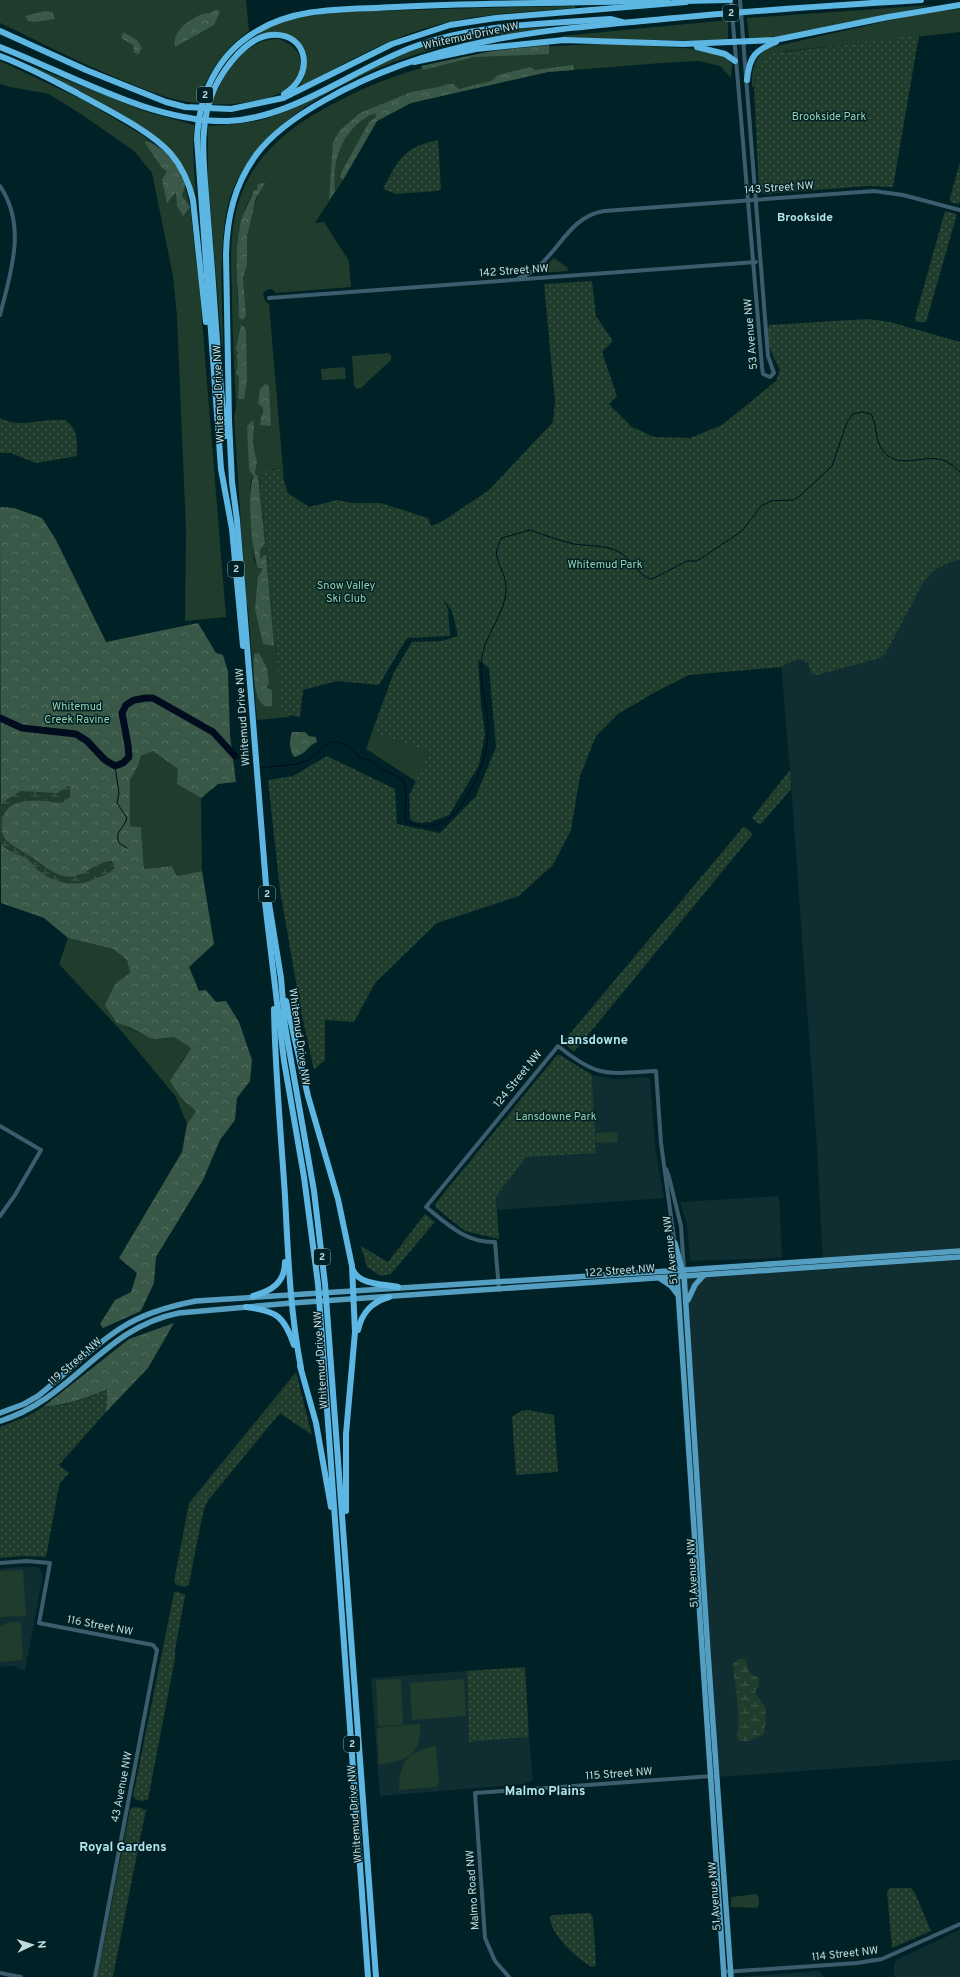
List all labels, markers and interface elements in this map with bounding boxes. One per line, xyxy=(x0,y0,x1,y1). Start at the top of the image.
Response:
road number: 2 xyxy=(723,5,739,21)
street label: Whitemud Drive NW xyxy=(422,19,520,53)
road number: 2 xyxy=(197,87,213,103)
park label: Brookside Park xyxy=(792,110,866,124)
street label: 143 Street NW xyxy=(744,179,814,197)
district label: Brookside xyxy=(777,210,833,226)
street label: 142 Street NW xyxy=(479,262,549,280)
street label: 53 Avenue NW xyxy=(741,298,761,370)
street label: Whitemud Drive NW xyxy=(210,345,228,443)
park label: Whitemud Park xyxy=(567,558,643,572)
road number: 2 xyxy=(228,561,244,577)
park label: Snow Valley Ski Club xyxy=(317,579,375,606)
street label: Whitemud Drive NW xyxy=(233,668,253,766)
park label: Whitemud Creek Ravine xyxy=(44,700,110,727)
road number: 2 xyxy=(259,886,275,902)
street label: Whitemud Drive NW xyxy=(285,987,313,1087)
district label: Lansdowne xyxy=(560,1033,628,1049)
street label: 124 Street NW xyxy=(491,1047,545,1111)
park label: Lansdowne Park xyxy=(516,1110,597,1124)
street label: 51 Avenue NW xyxy=(660,1215,682,1285)
road number: 2 xyxy=(314,1249,330,1265)
street label: 122 Street NW xyxy=(585,1262,655,1280)
street label: Whitemud Drive NW xyxy=(311,1311,331,1409)
street label: 119 Street NW xyxy=(45,1335,105,1389)
street label: 51 Avenue NW xyxy=(684,1538,702,1608)
street label: 116 Street NW xyxy=(66,1613,134,1639)
road number: 2 xyxy=(344,1736,360,1752)
street label: 43 Avenue NW xyxy=(108,1750,136,1824)
street label: Whitemud Drive NW xyxy=(345,1765,365,1863)
street label: 115 Street NW xyxy=(585,1765,653,1783)
district label: Malmo Plains xyxy=(505,1784,585,1800)
district label: Royal Gardens xyxy=(79,1840,167,1856)
street label: Malmo Road NW xyxy=(463,1849,483,1931)
street label: 51 Avenue NW xyxy=(706,1861,724,1931)
north arrow xyxy=(12,1925,52,1965)
text: N xyxy=(34,1940,48,1949)
street label: 114 Street NW xyxy=(811,1944,879,1964)

